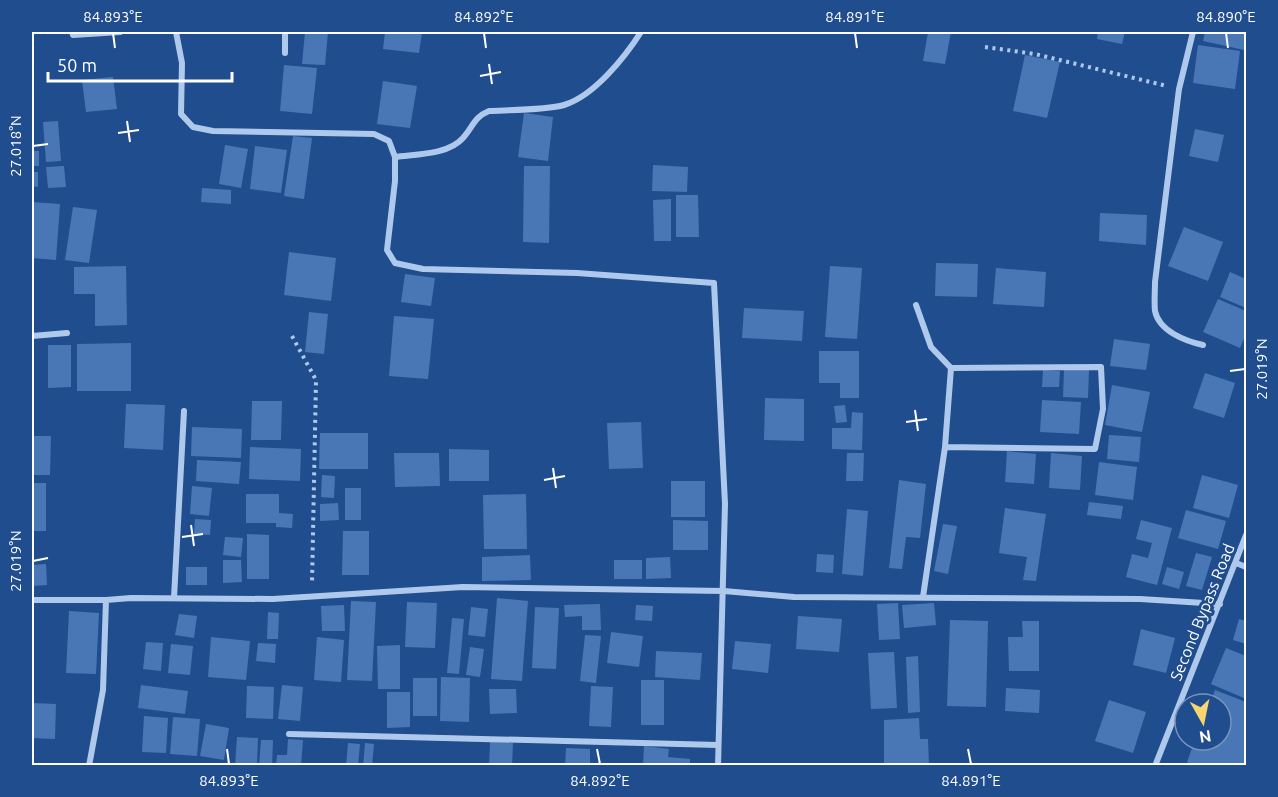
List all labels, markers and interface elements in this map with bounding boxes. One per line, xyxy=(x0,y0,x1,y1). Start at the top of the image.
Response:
text: 84.893°E xyxy=(83,8,143,25)
text: 84.892°E xyxy=(454,8,514,25)
text: 84.891°E xyxy=(825,8,885,25)
text: 84.890°E xyxy=(1196,8,1256,25)
scale bar xyxy=(48,45,232,83)
text: 50 m xyxy=(57,55,97,75)
text: 27.018°N xyxy=(7,115,24,177)
text: 27.019°N xyxy=(1253,338,1270,400)
text: 27.019°N xyxy=(7,530,24,592)
street label: Second Bypass Road xyxy=(1166,541,1238,683)
north arrow xyxy=(1173,692,1233,752)
text: N xyxy=(1198,727,1213,747)
text: 84.893°E xyxy=(199,772,259,789)
text: 84.892°E xyxy=(570,772,630,789)
text: 84.891°E xyxy=(941,772,1001,789)

